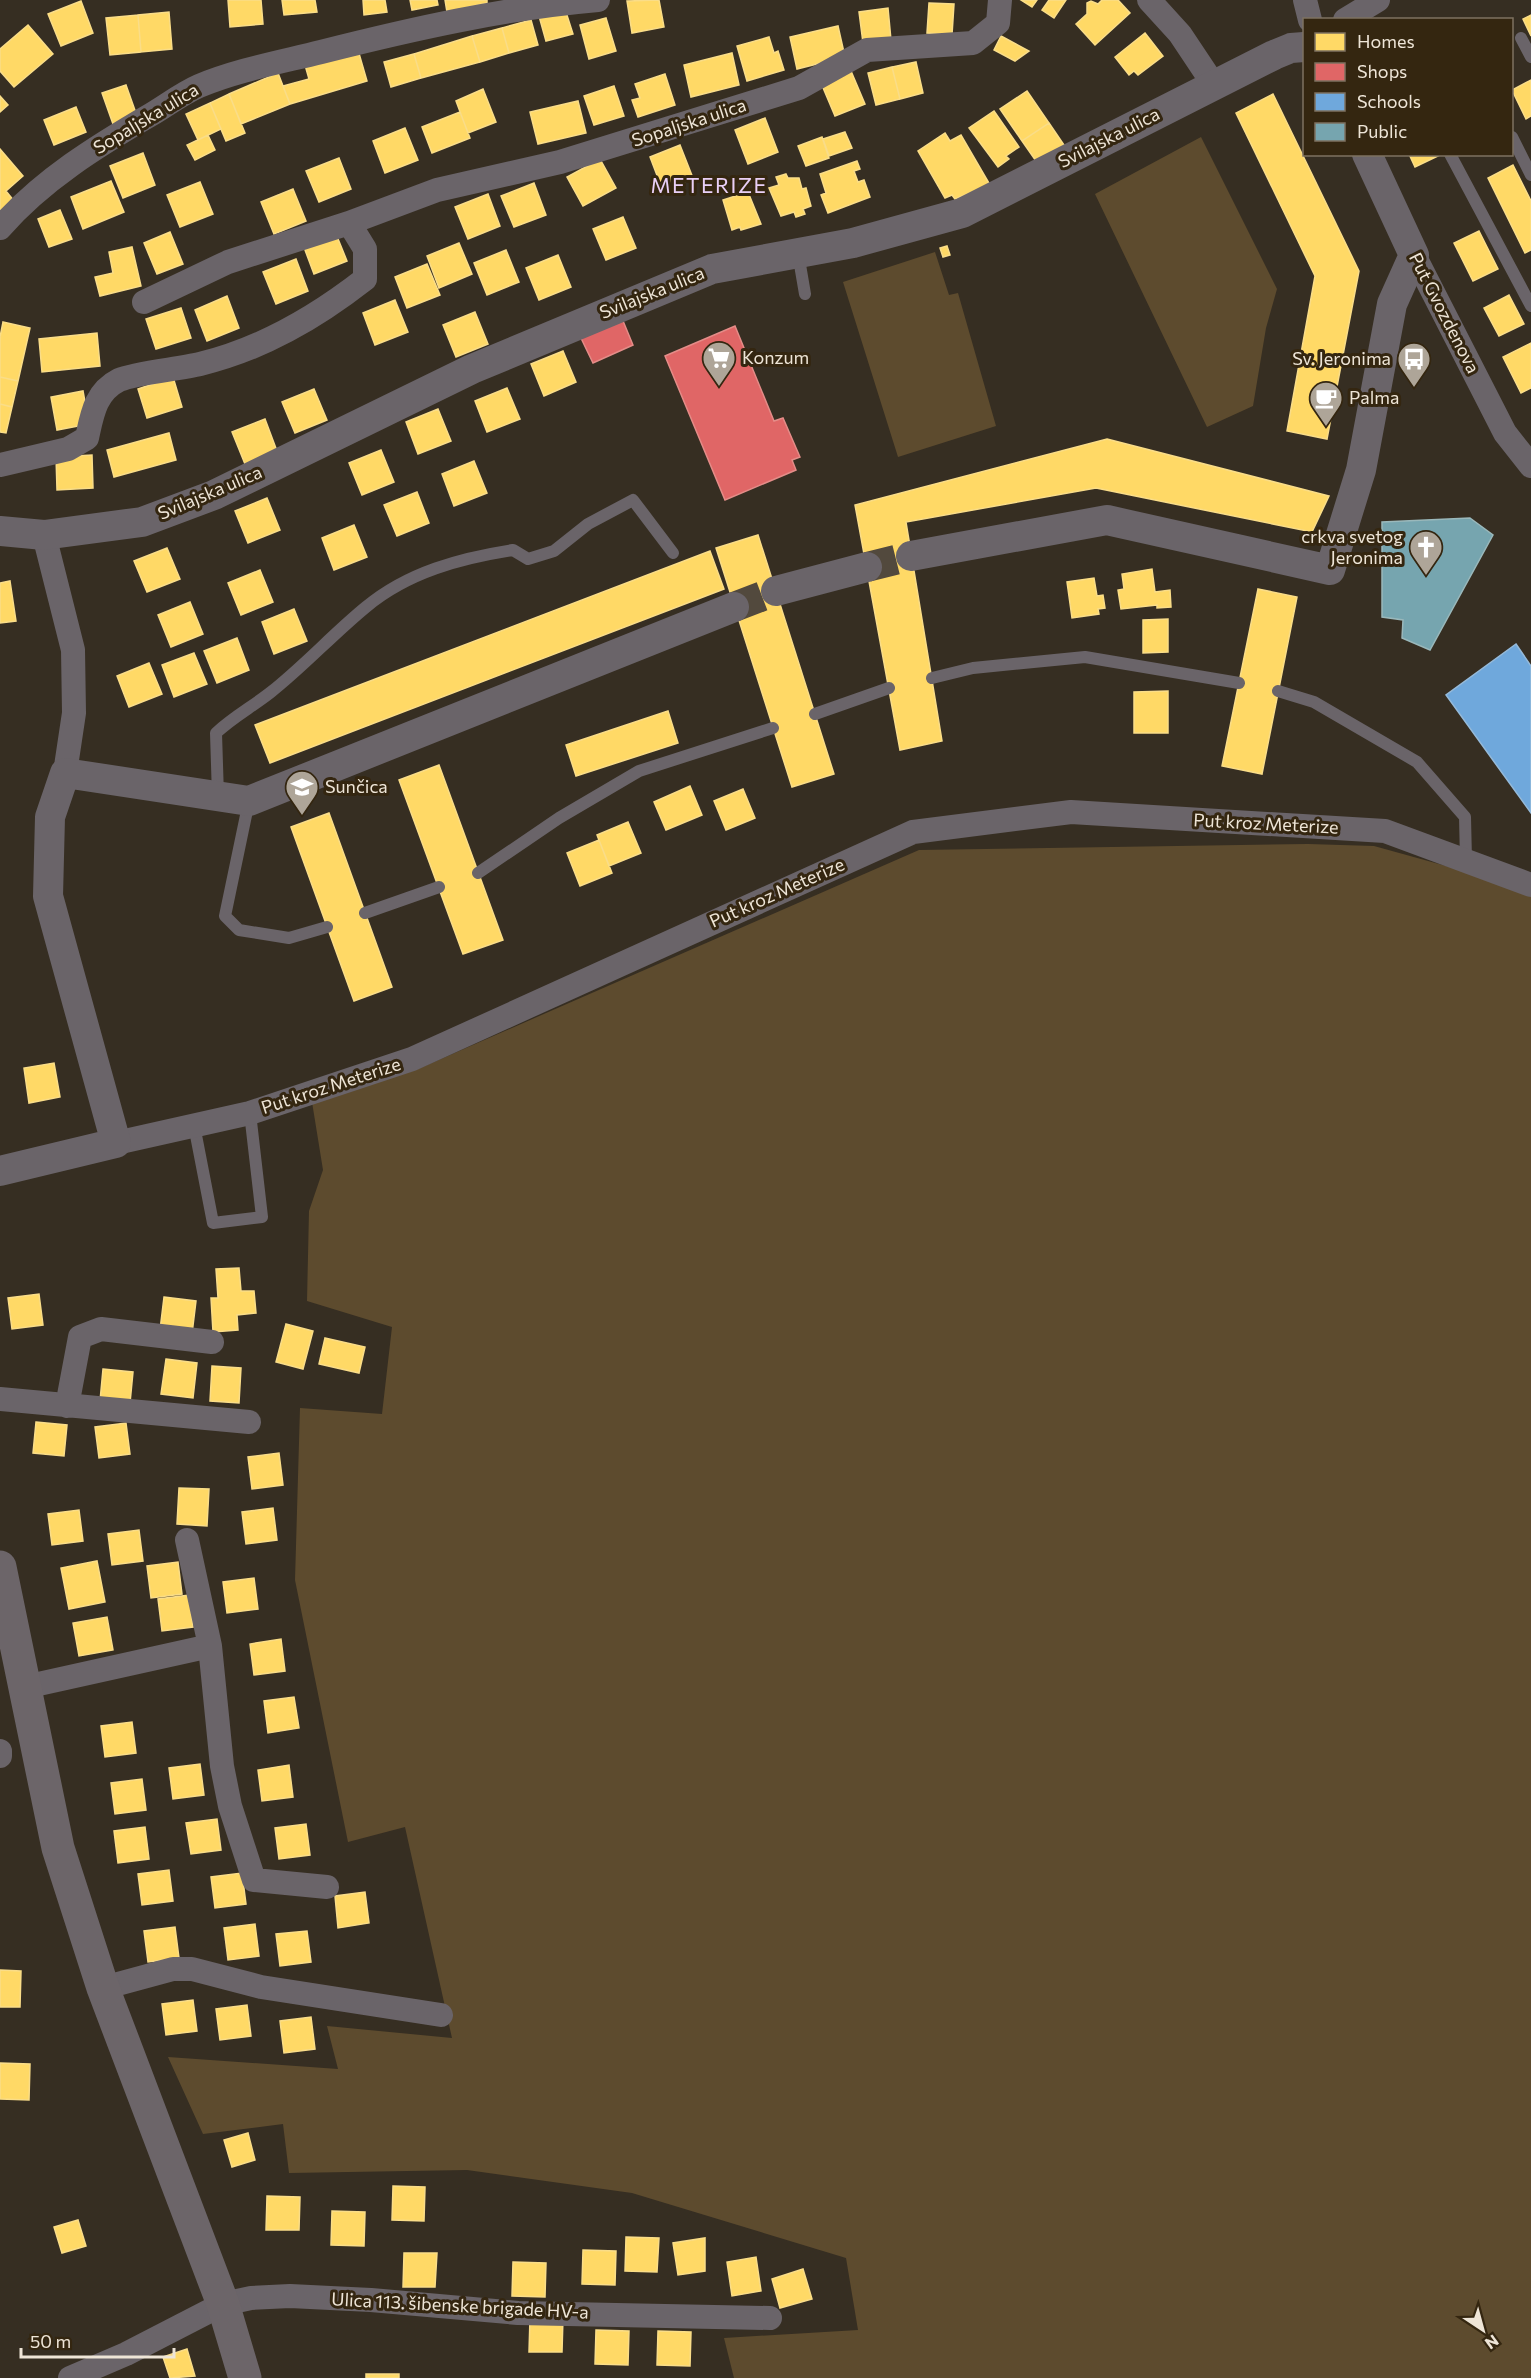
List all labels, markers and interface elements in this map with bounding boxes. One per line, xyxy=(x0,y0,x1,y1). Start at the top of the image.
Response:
legend xyxy=(1303,18,1513,156)
text: Homes xyxy=(1357,30,1415,52)
text: Shops xyxy=(1357,60,1407,82)
street label: Sopaljska ulica xyxy=(89,78,202,158)
text: Schools xyxy=(1357,90,1421,112)
street label: Sopaljska ulica xyxy=(629,93,749,151)
street label: Svilajska ulica xyxy=(1054,102,1163,172)
text: Public xyxy=(1357,120,1407,142)
district label: METERIZE xyxy=(651,172,768,197)
street label: Put Gvozdenova xyxy=(1405,248,1485,377)
street label: Svilajska ulica xyxy=(596,261,707,323)
supermarket icon: Konzum xyxy=(701,340,737,387)
bus stop icon: Sv. Jeronima xyxy=(1396,341,1432,388)
place label: Konzum xyxy=(742,346,809,368)
place label: Sv. Jeronima xyxy=(1292,347,1391,369)
cafe icon: Palma xyxy=(1308,380,1344,427)
place label: Palma xyxy=(1349,386,1399,408)
street label: Svilajska ulica xyxy=(154,460,265,524)
place label: crkva svetog Jeronima xyxy=(1301,525,1403,568)
church icon: crkva svetog Jeronima xyxy=(1408,529,1444,576)
school or university icon: Sunčica xyxy=(284,769,320,816)
place label: Sunčica xyxy=(325,775,388,797)
street label: Put kroz Meterize xyxy=(1193,808,1339,838)
street label: Put kroz Meterize xyxy=(706,852,848,932)
street label: Put kroz Meterize xyxy=(258,1052,403,1118)
street label: Ulica 113. šibenske brigade HV-a xyxy=(331,2287,589,2323)
north arrow xyxy=(1453,2300,1513,2360)
scale bar xyxy=(21,2321,174,2359)
text: 50 m xyxy=(30,2330,71,2352)
text: N xyxy=(1482,2331,1503,2354)

